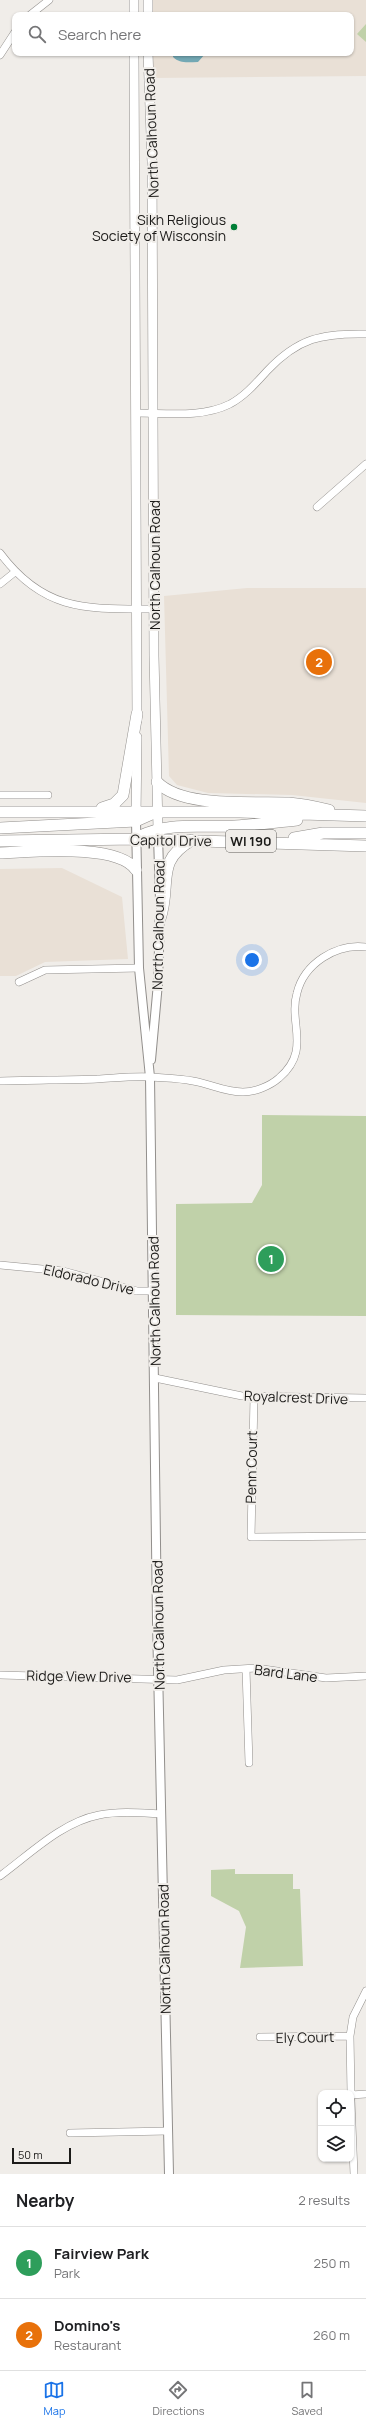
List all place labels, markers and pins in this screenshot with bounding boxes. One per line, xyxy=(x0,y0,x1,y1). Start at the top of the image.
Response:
place label: Sikh Religious Society of Wisconsin xyxy=(92,210,226,245)
marker: Sikh Religious Society of Wisconsin xyxy=(229,222,239,232)
pin: 2 xyxy=(306,647,332,677)
pin: 1 xyxy=(258,1244,284,1274)

